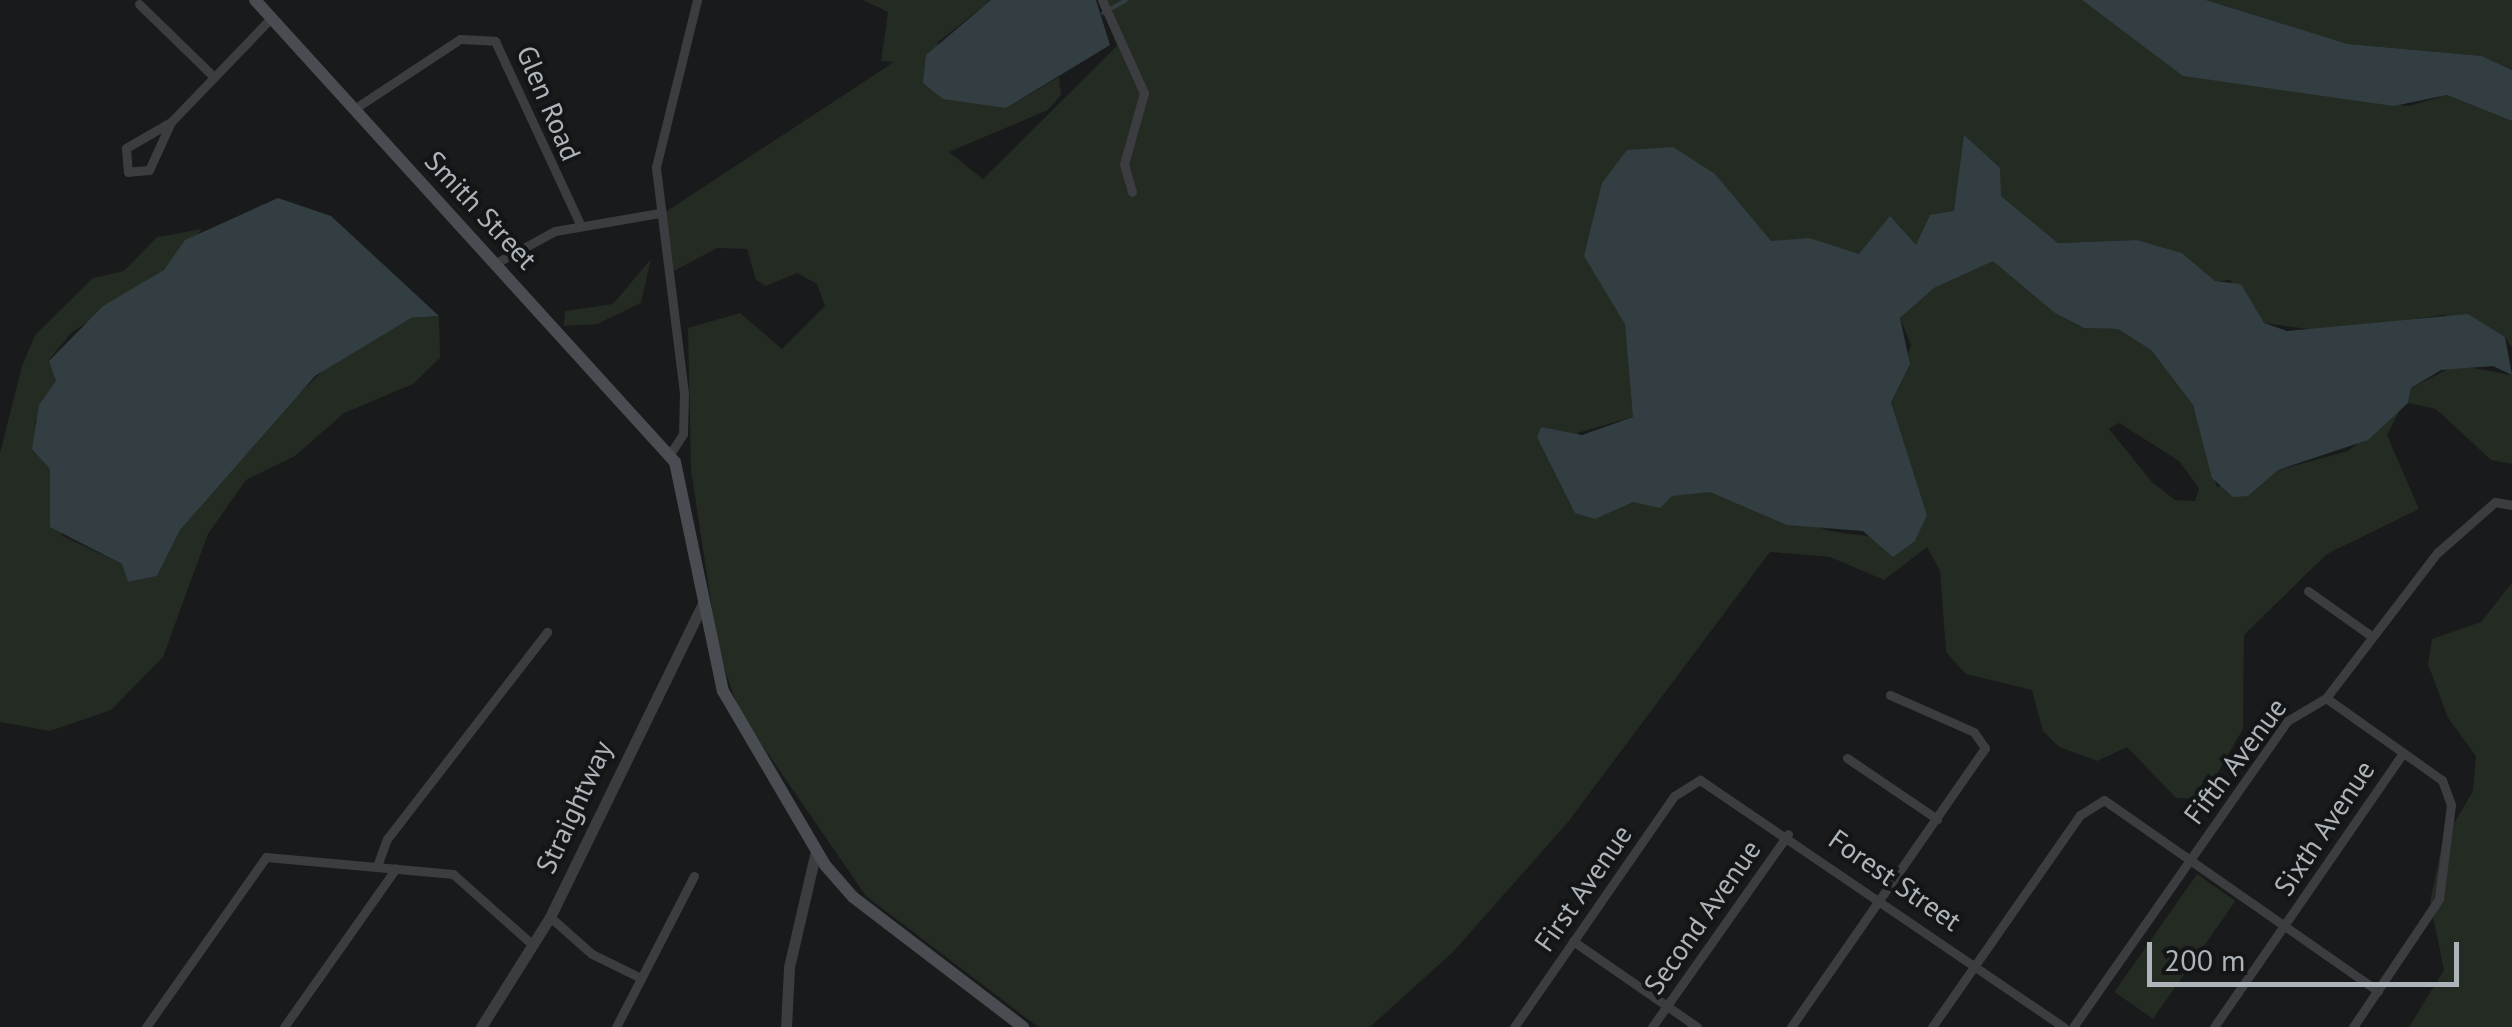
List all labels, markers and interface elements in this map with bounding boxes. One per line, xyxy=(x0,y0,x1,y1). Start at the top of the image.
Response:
street label: Glen Road xyxy=(510,40,588,166)
street label: Smith Street xyxy=(418,144,544,276)
street label: Fifth Avenue xyxy=(2176,691,2294,831)
street label: Straightway xyxy=(529,735,619,879)
street label: Sixth Avenue xyxy=(2266,754,2382,902)
street label: First Avenue xyxy=(1527,818,1639,958)
street label: Forest Street xyxy=(1822,822,1968,938)
street label: Second Avenue xyxy=(1636,833,1768,1001)
scale bar xyxy=(2152,922,2464,984)
text: 200 m xyxy=(2164,940,2245,979)

